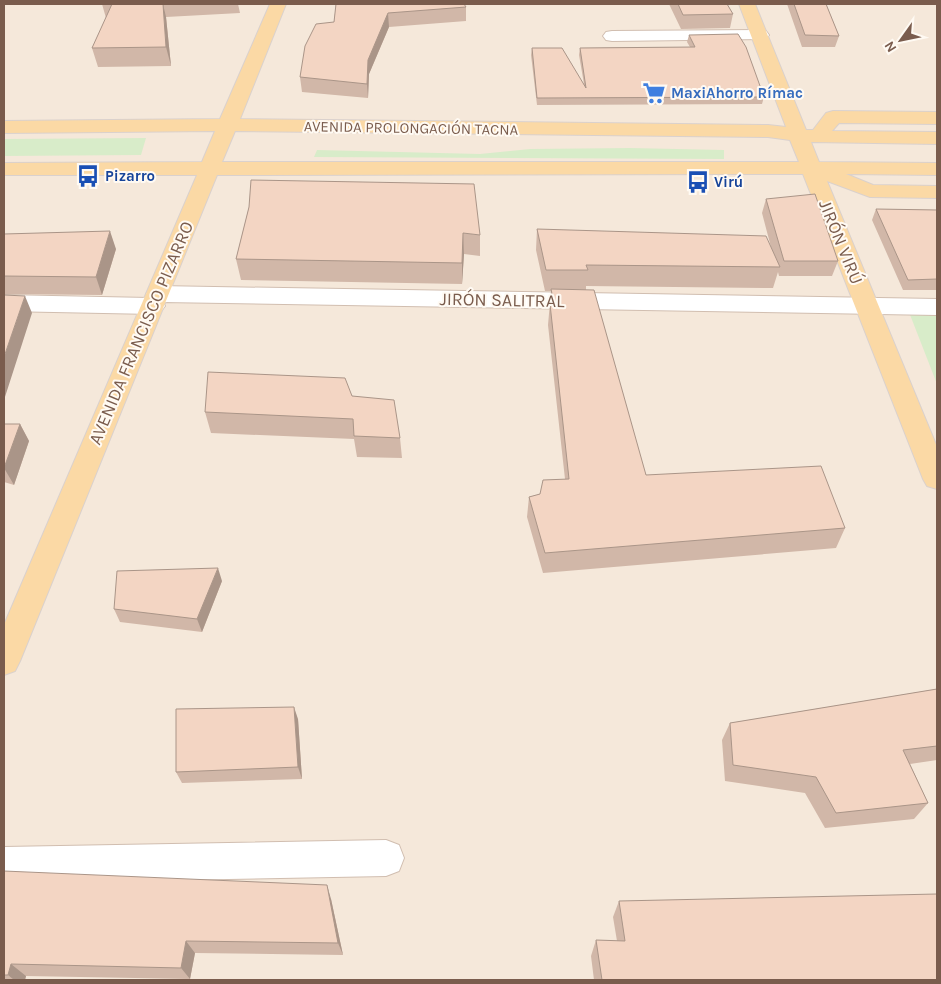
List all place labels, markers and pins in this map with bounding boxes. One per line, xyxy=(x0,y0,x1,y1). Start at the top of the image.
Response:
supermarket icon: MaxiAhorro Rímac xyxy=(641,80,667,106)
place label: MaxiAhorro Rímac xyxy=(671,84,803,102)
bus stop icon: Pizarro xyxy=(75,163,101,189)
place label: Pizarro xyxy=(105,167,155,185)
bus stop icon: Virú xyxy=(685,169,711,195)
place label: Virú xyxy=(714,173,743,191)

